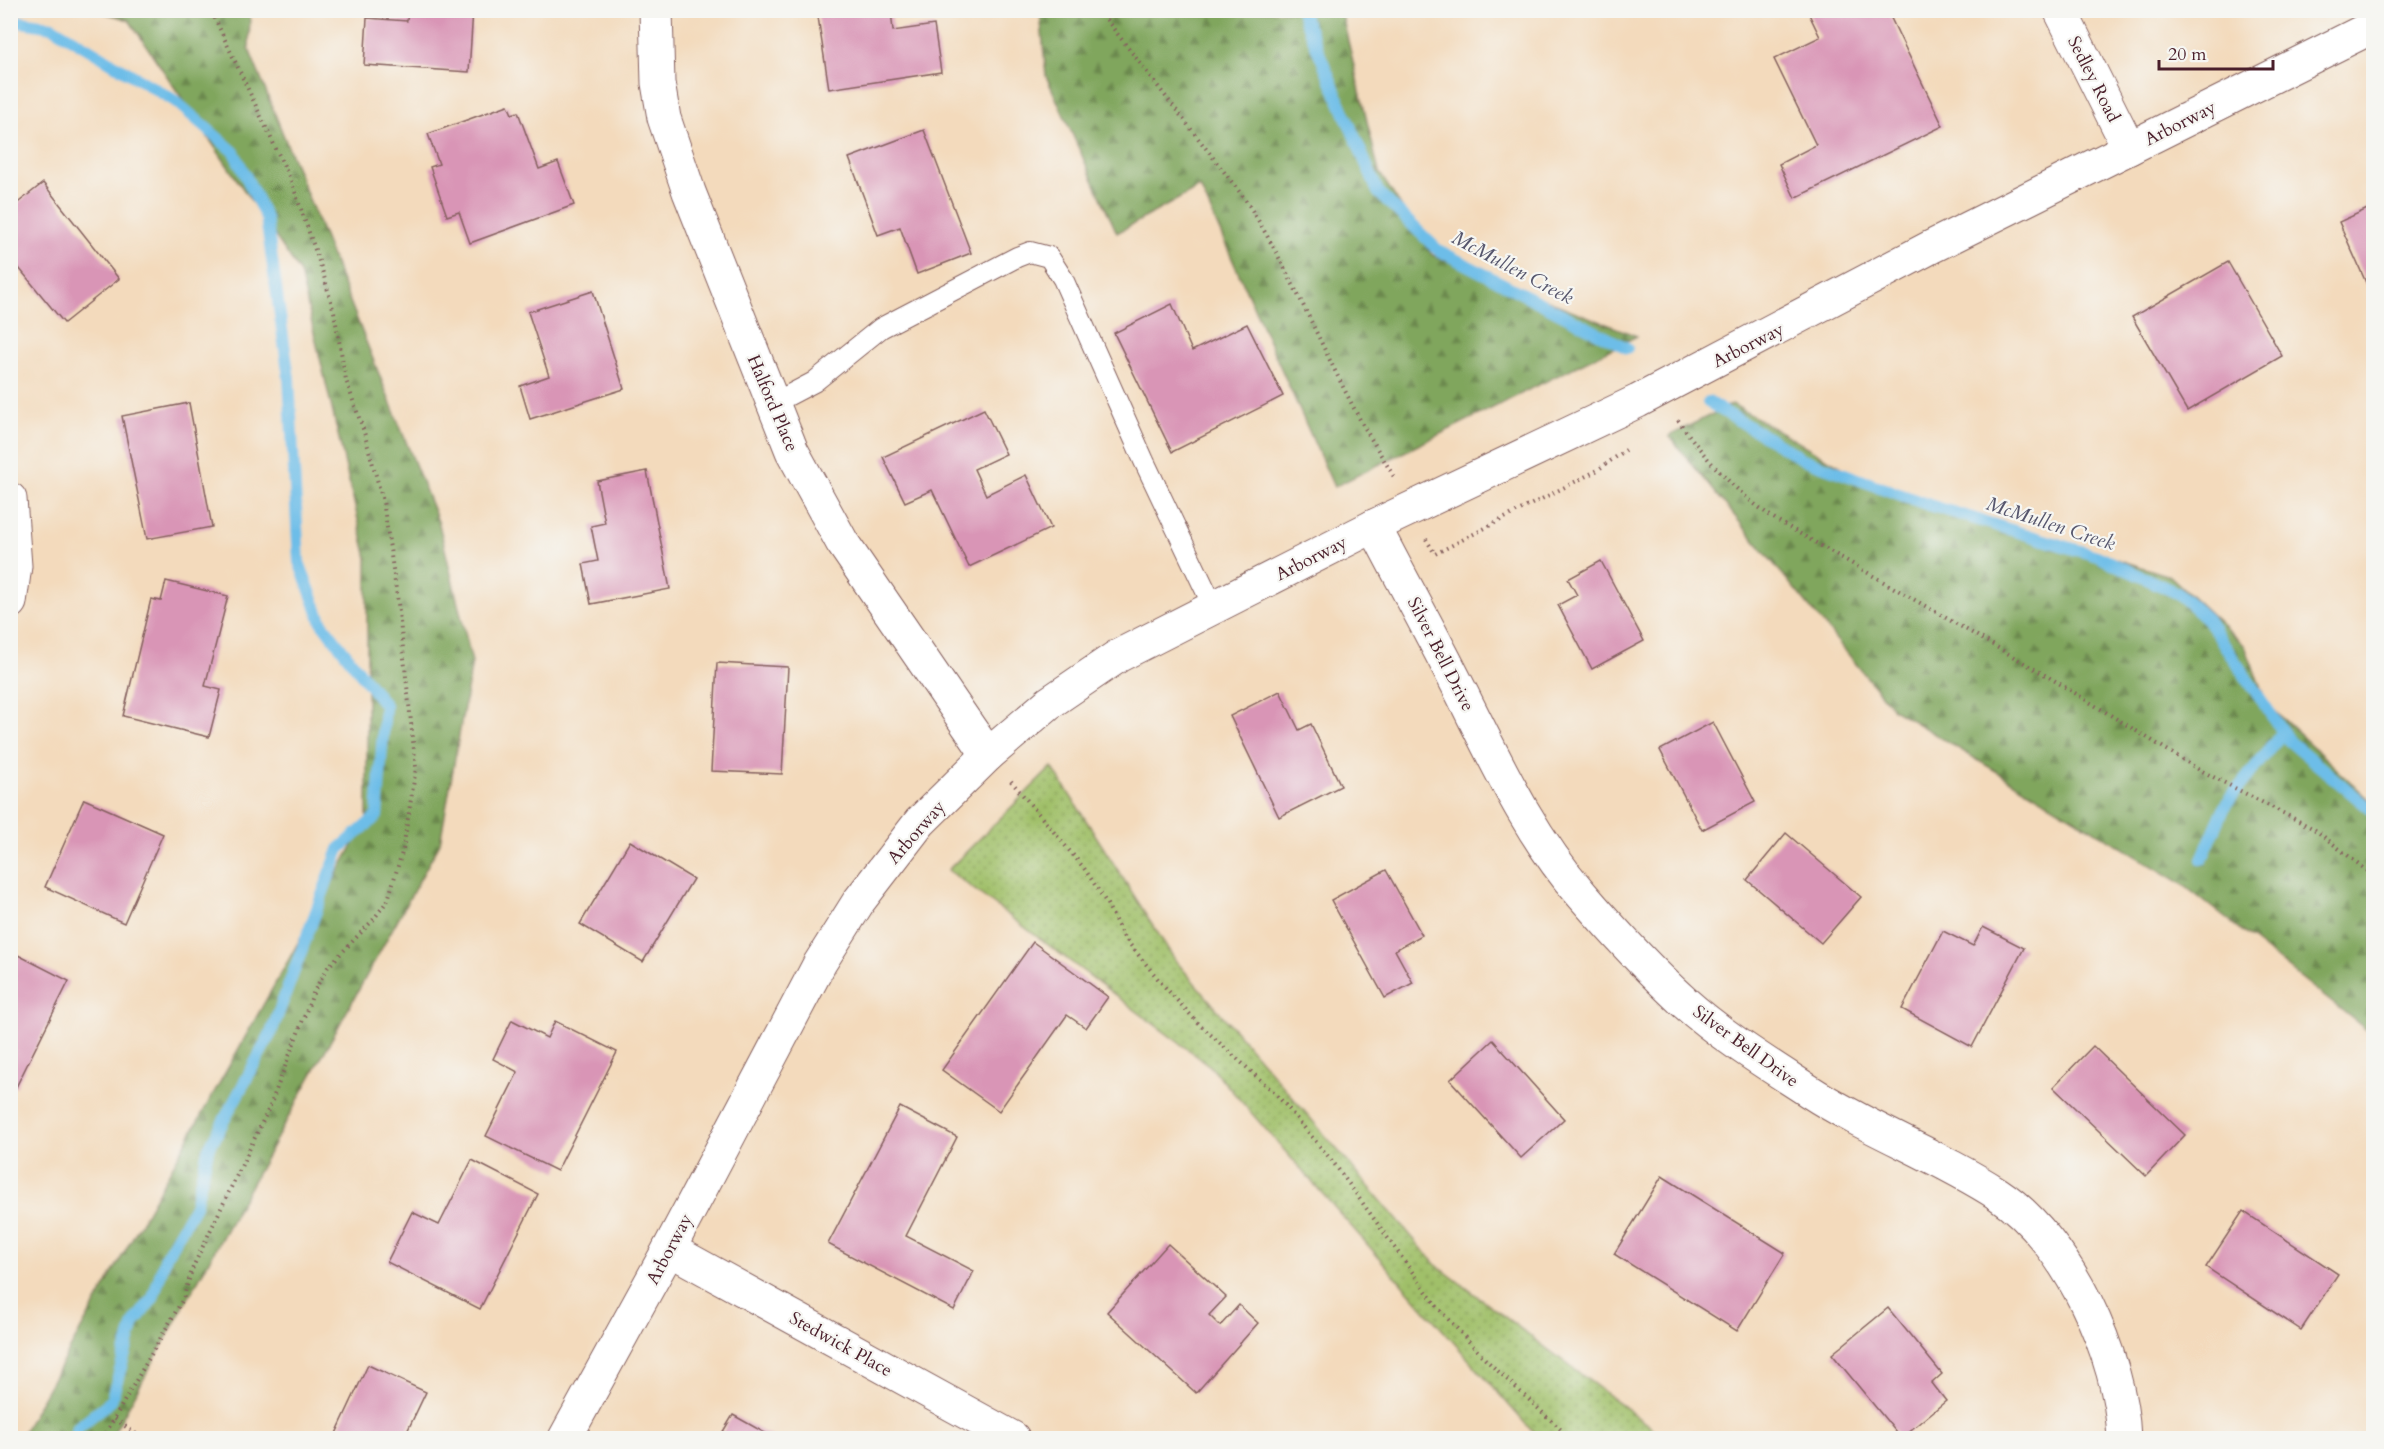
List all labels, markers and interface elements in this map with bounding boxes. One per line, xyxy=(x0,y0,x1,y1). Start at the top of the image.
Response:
street label: Sedley Road xyxy=(2061,32,2126,127)
scale bar xyxy=(2159,33,2273,71)
text: 20 m xyxy=(2168,42,2207,67)
street label: Arborway xyxy=(2140,95,2221,152)
water label: McMullen Creek xyxy=(1447,224,1578,311)
street label: Arborway xyxy=(1708,317,1789,374)
street label: Halford Place xyxy=(741,351,804,455)
water label: McMullen Creek xyxy=(1983,490,2119,557)
street label: Arborway xyxy=(1271,530,1352,587)
street label: Silver Bell Drive xyxy=(1401,593,1480,716)
street label: Arborway xyxy=(882,795,951,870)
street label: Silver Bell Drive xyxy=(1688,999,1804,1093)
street label: Arborway xyxy=(640,1209,699,1289)
street label: Stedwick Place xyxy=(785,1306,897,1383)

